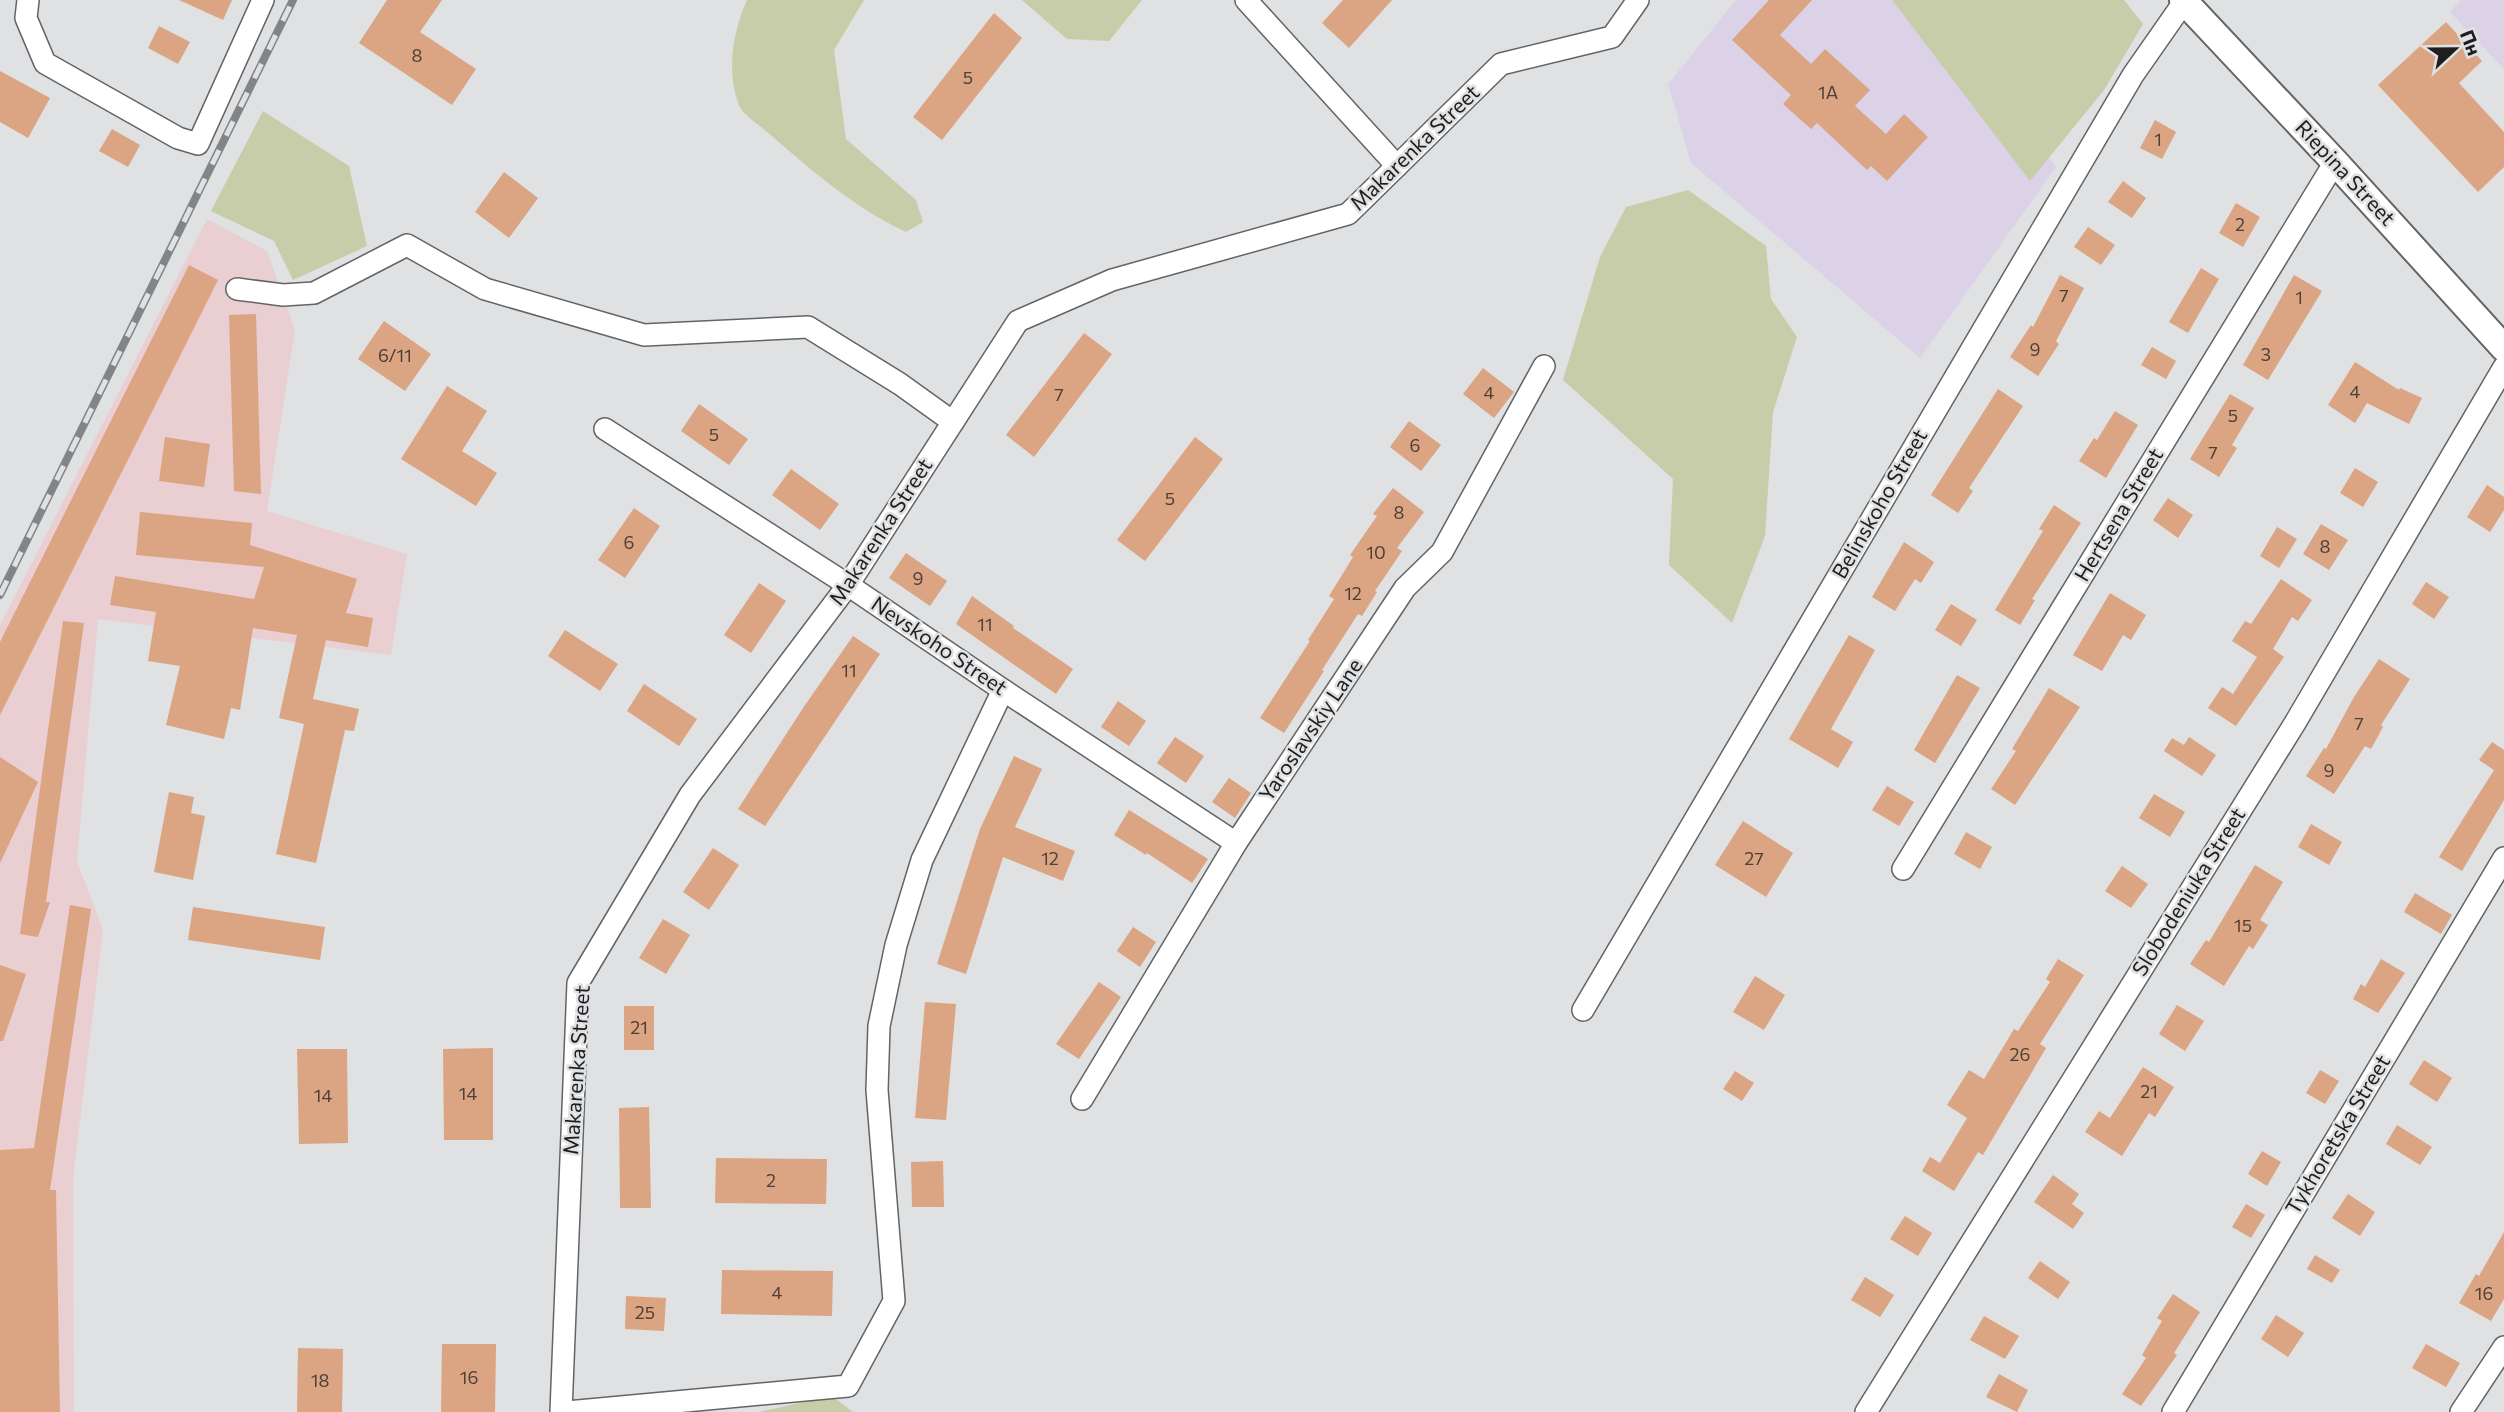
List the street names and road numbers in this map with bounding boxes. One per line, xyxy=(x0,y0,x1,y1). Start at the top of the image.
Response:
street label: Makarenka Street xyxy=(1344,79,1484,215)
street label: Riepina Street xyxy=(2291,114,2401,230)
street label: Belinskoho Street xyxy=(1826,424,1932,582)
street label: Hertsena Street xyxy=(2068,443,2167,585)
street label: Makarenka Street xyxy=(823,453,937,609)
street label: Nevskoho Street xyxy=(867,590,1012,699)
street label: Yaroslavskiy Lane xyxy=(1253,653,1367,805)
street label: Slobodeniuka Street xyxy=(2126,803,2250,980)
street label: Makarenka Street xyxy=(557,984,594,1156)
street label: Tykhoretska Street xyxy=(2279,1050,2394,1219)

